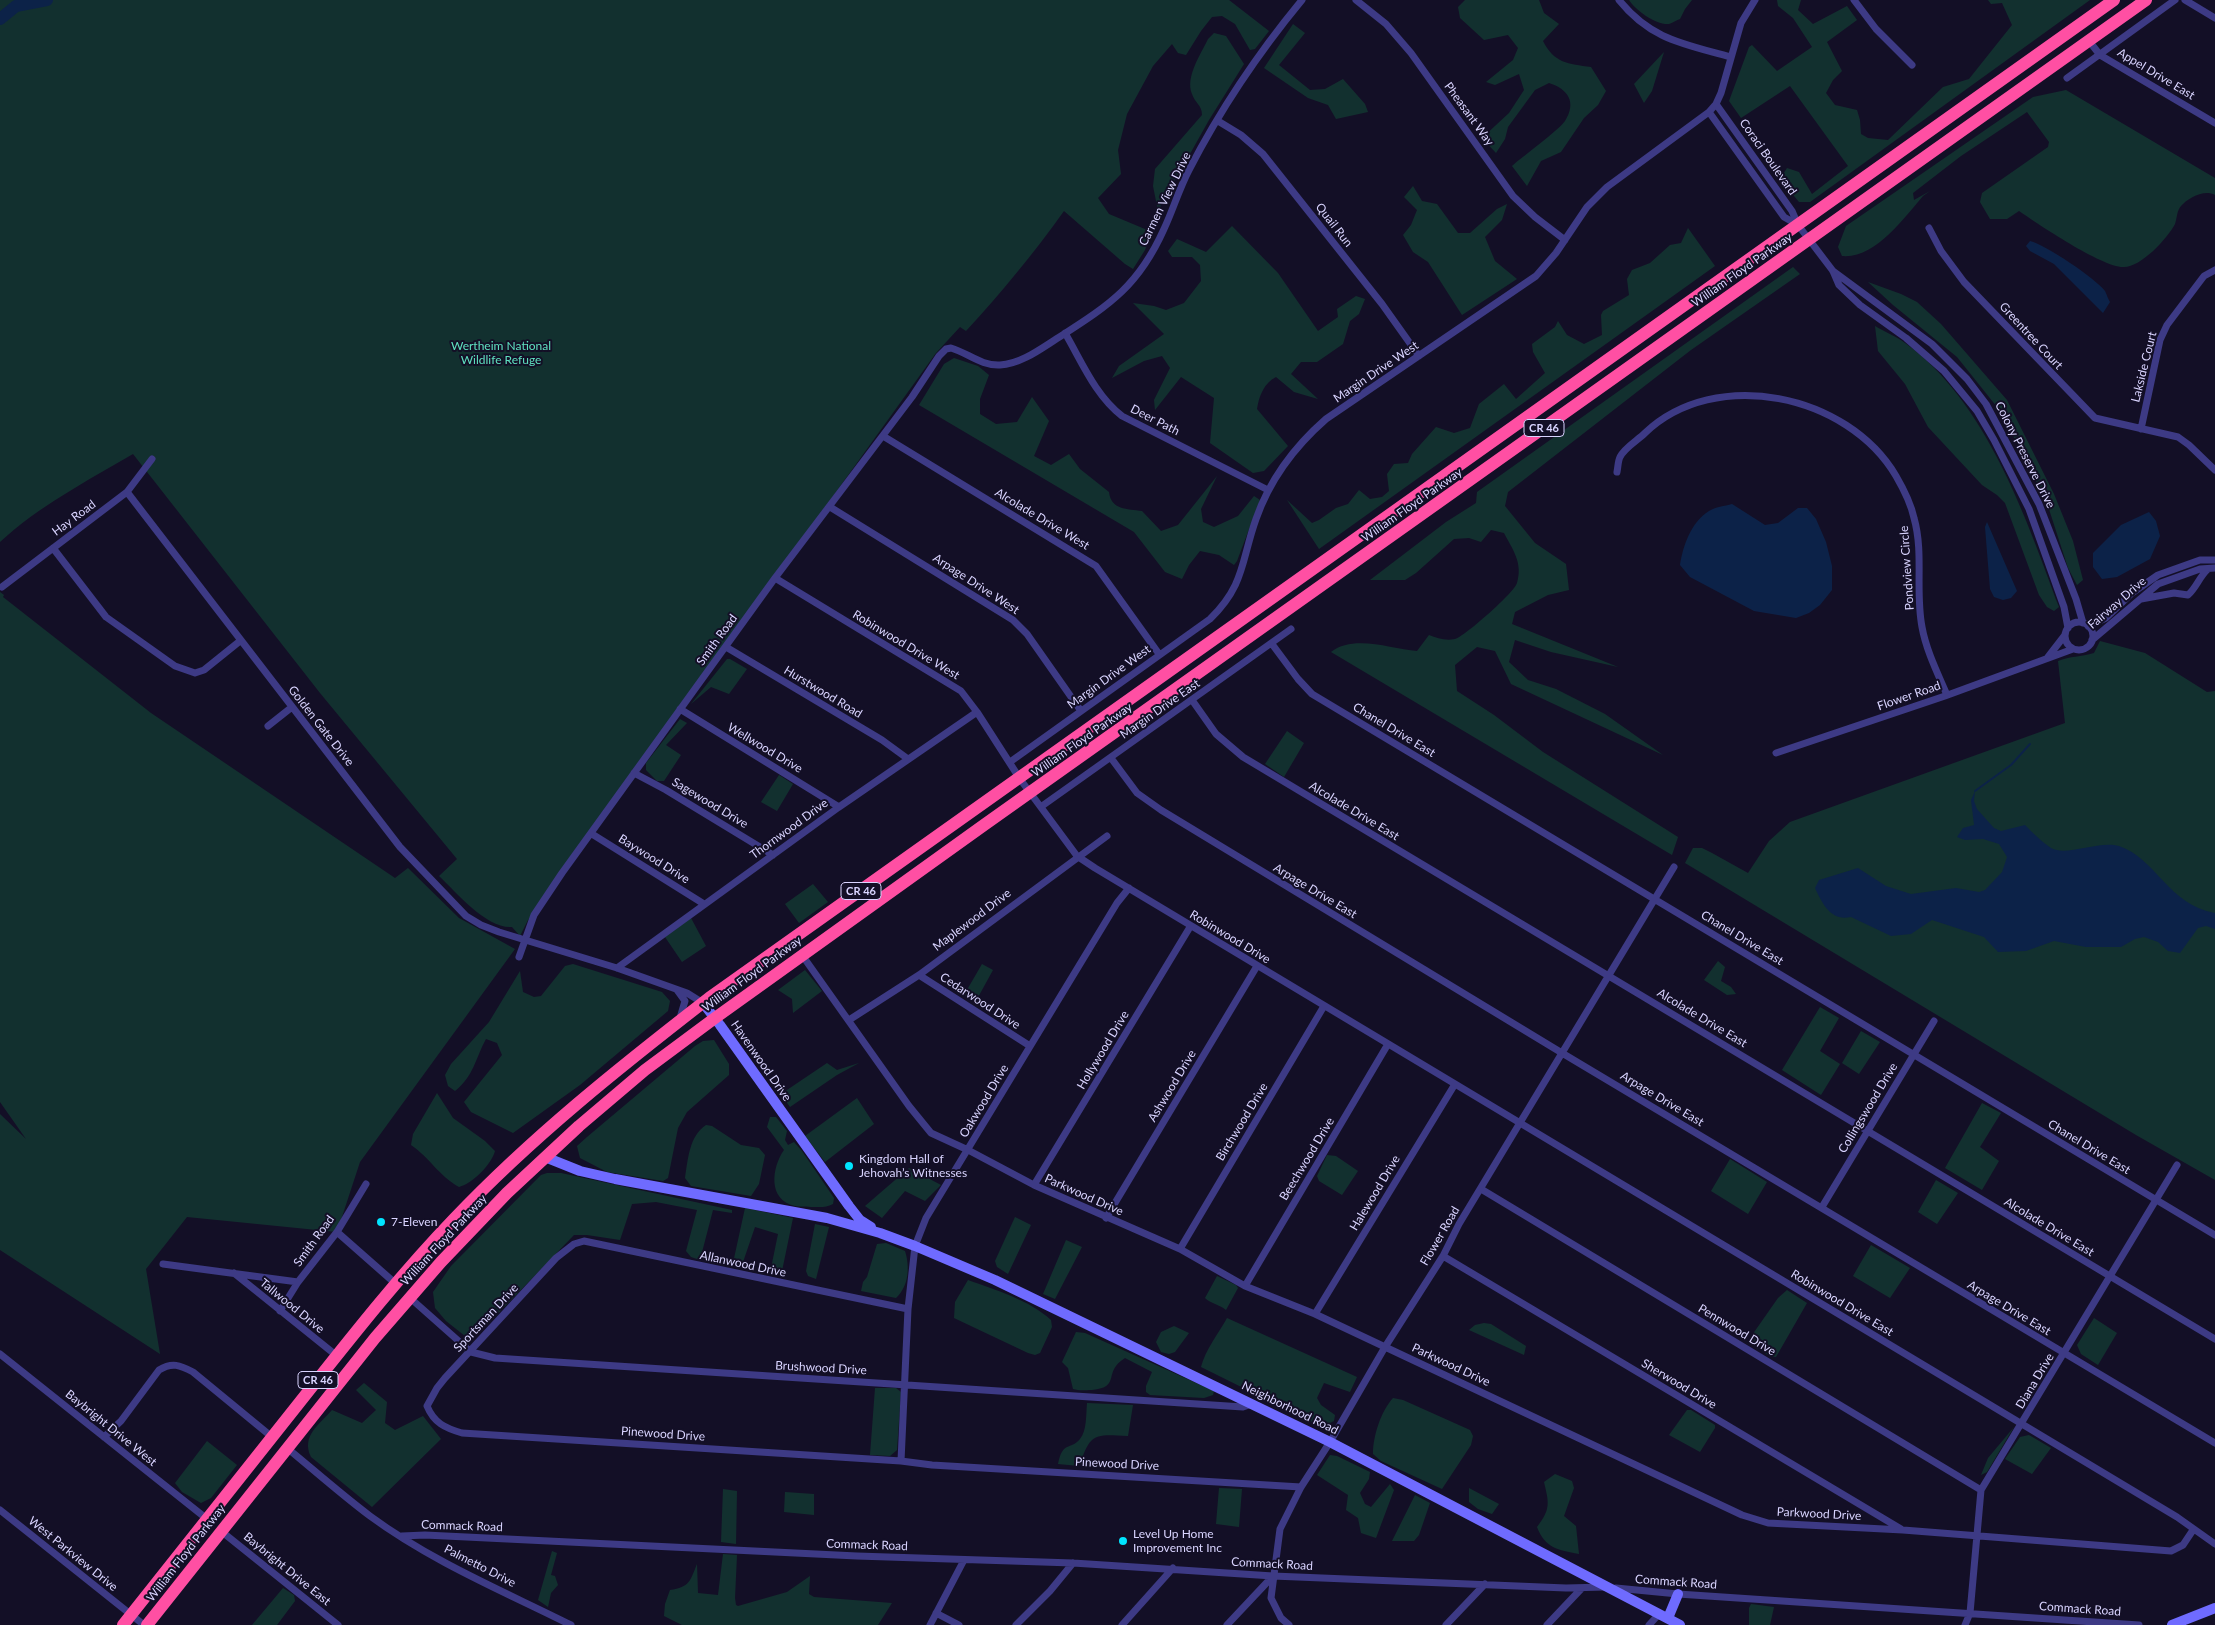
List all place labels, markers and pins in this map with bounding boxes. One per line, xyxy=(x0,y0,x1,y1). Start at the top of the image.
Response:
place label: Kingdom Hall of Jehovah’s Witnesses xyxy=(859,1152,967,1180)
marker: Kingdom Hall of Jehovah’s Witnesses xyxy=(843,1160,855,1172)
place label: 7-Eleven xyxy=(391,1215,437,1229)
marker: 7-Eleven xyxy=(375,1216,387,1228)
place label: Level Up Home Improvement Inc xyxy=(1133,1527,1222,1555)
marker: Level Up Home Improvement Inc xyxy=(1117,1535,1129,1547)

